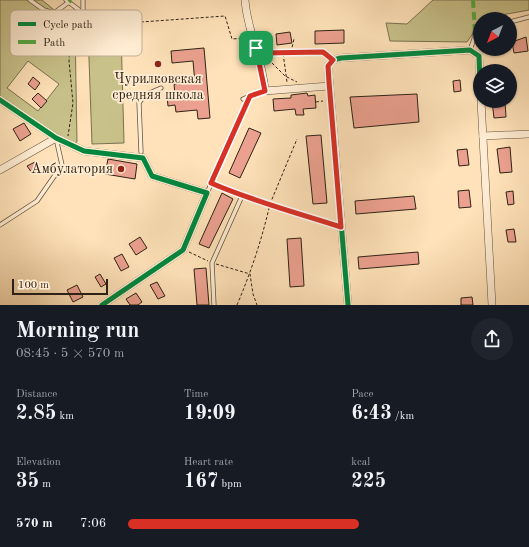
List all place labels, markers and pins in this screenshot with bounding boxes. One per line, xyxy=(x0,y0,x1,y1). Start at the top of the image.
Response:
pin xyxy=(239,31,273,65)
marker: Чурилковская средняя школа xyxy=(153,59,163,69)
place label: Чурилковская средняя школа xyxy=(112,72,204,102)
place label: Амбулатория xyxy=(31,162,113,176)
marker: Амбулатория xyxy=(116,164,126,174)

